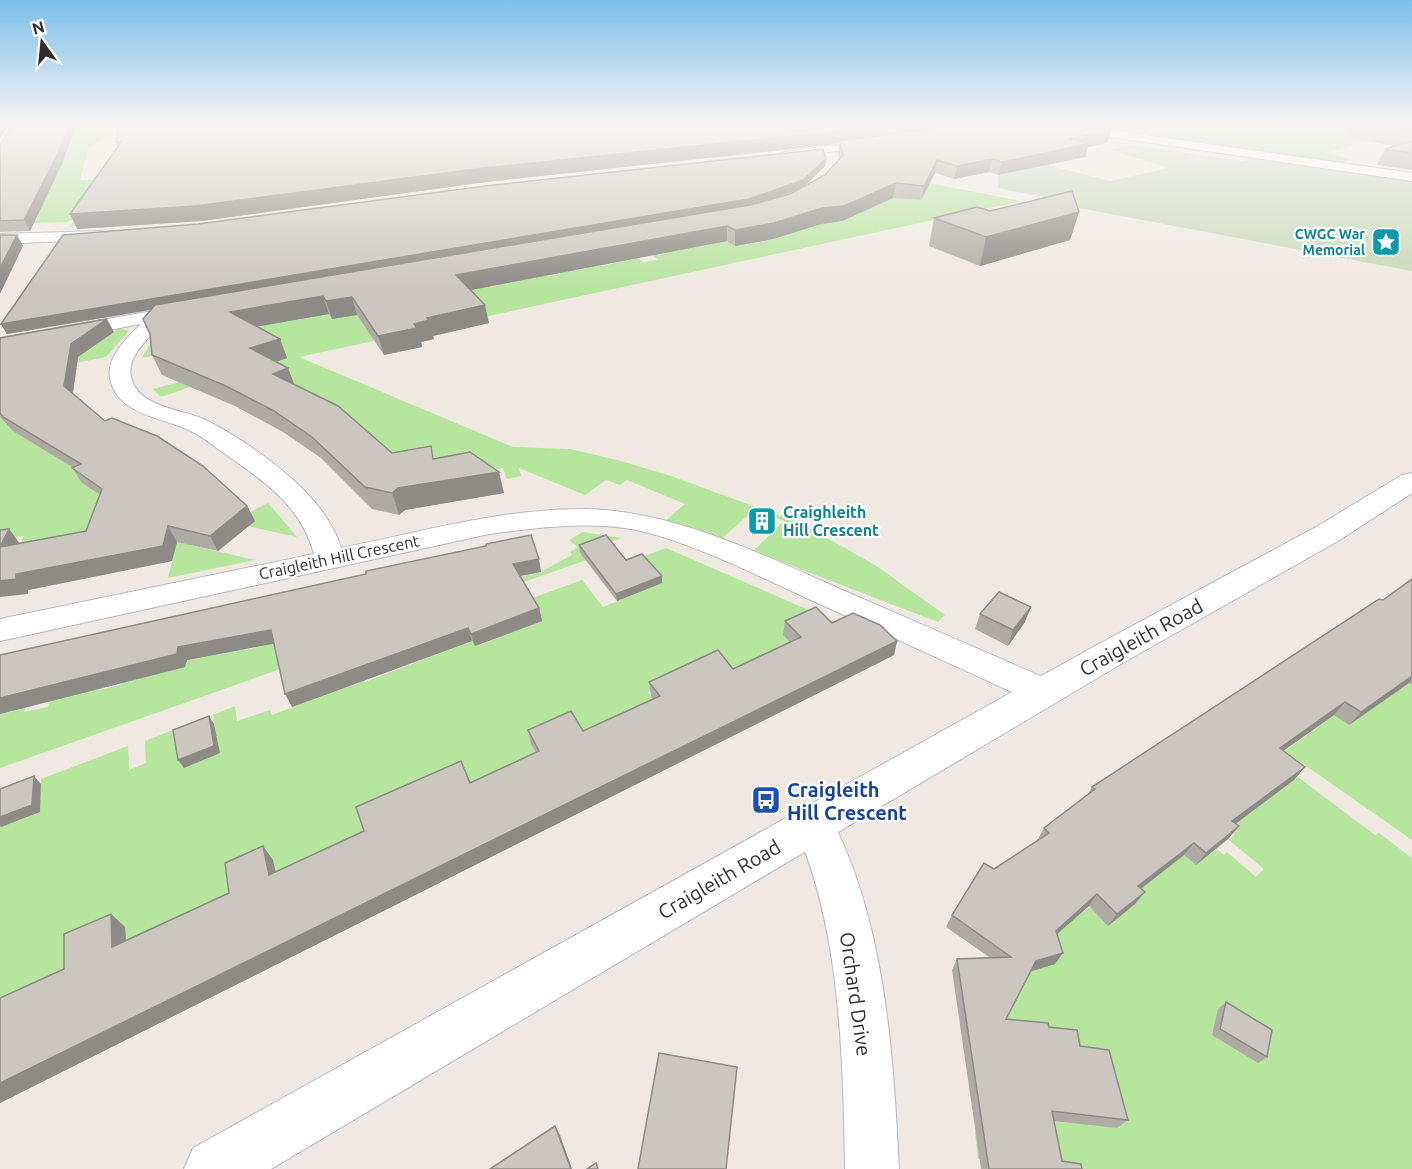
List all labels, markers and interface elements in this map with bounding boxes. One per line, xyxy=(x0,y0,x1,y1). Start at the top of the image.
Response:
north arrow xyxy=(12,12,72,72)
text: N xyxy=(30,17,46,38)
place label: CWGC War Memorial xyxy=(1295,226,1365,258)
place icon: CWGC War Memorial xyxy=(1370,226,1402,258)
place label: Craighleith Hill Crescent xyxy=(783,503,879,539)
building icon: Craighleith Hill Crescent xyxy=(746,505,778,537)
street label: Craigleith Hill Crescent xyxy=(257,531,422,583)
street label: Craigleith Road xyxy=(1075,594,1207,680)
place label: Craigleith Hill Crescent xyxy=(787,778,907,824)
bus stop icon: Craigleith Hill Crescent xyxy=(750,784,782,816)
street label: Craigleith Road xyxy=(654,835,784,923)
street label: Orchard Drive xyxy=(836,930,876,1058)

